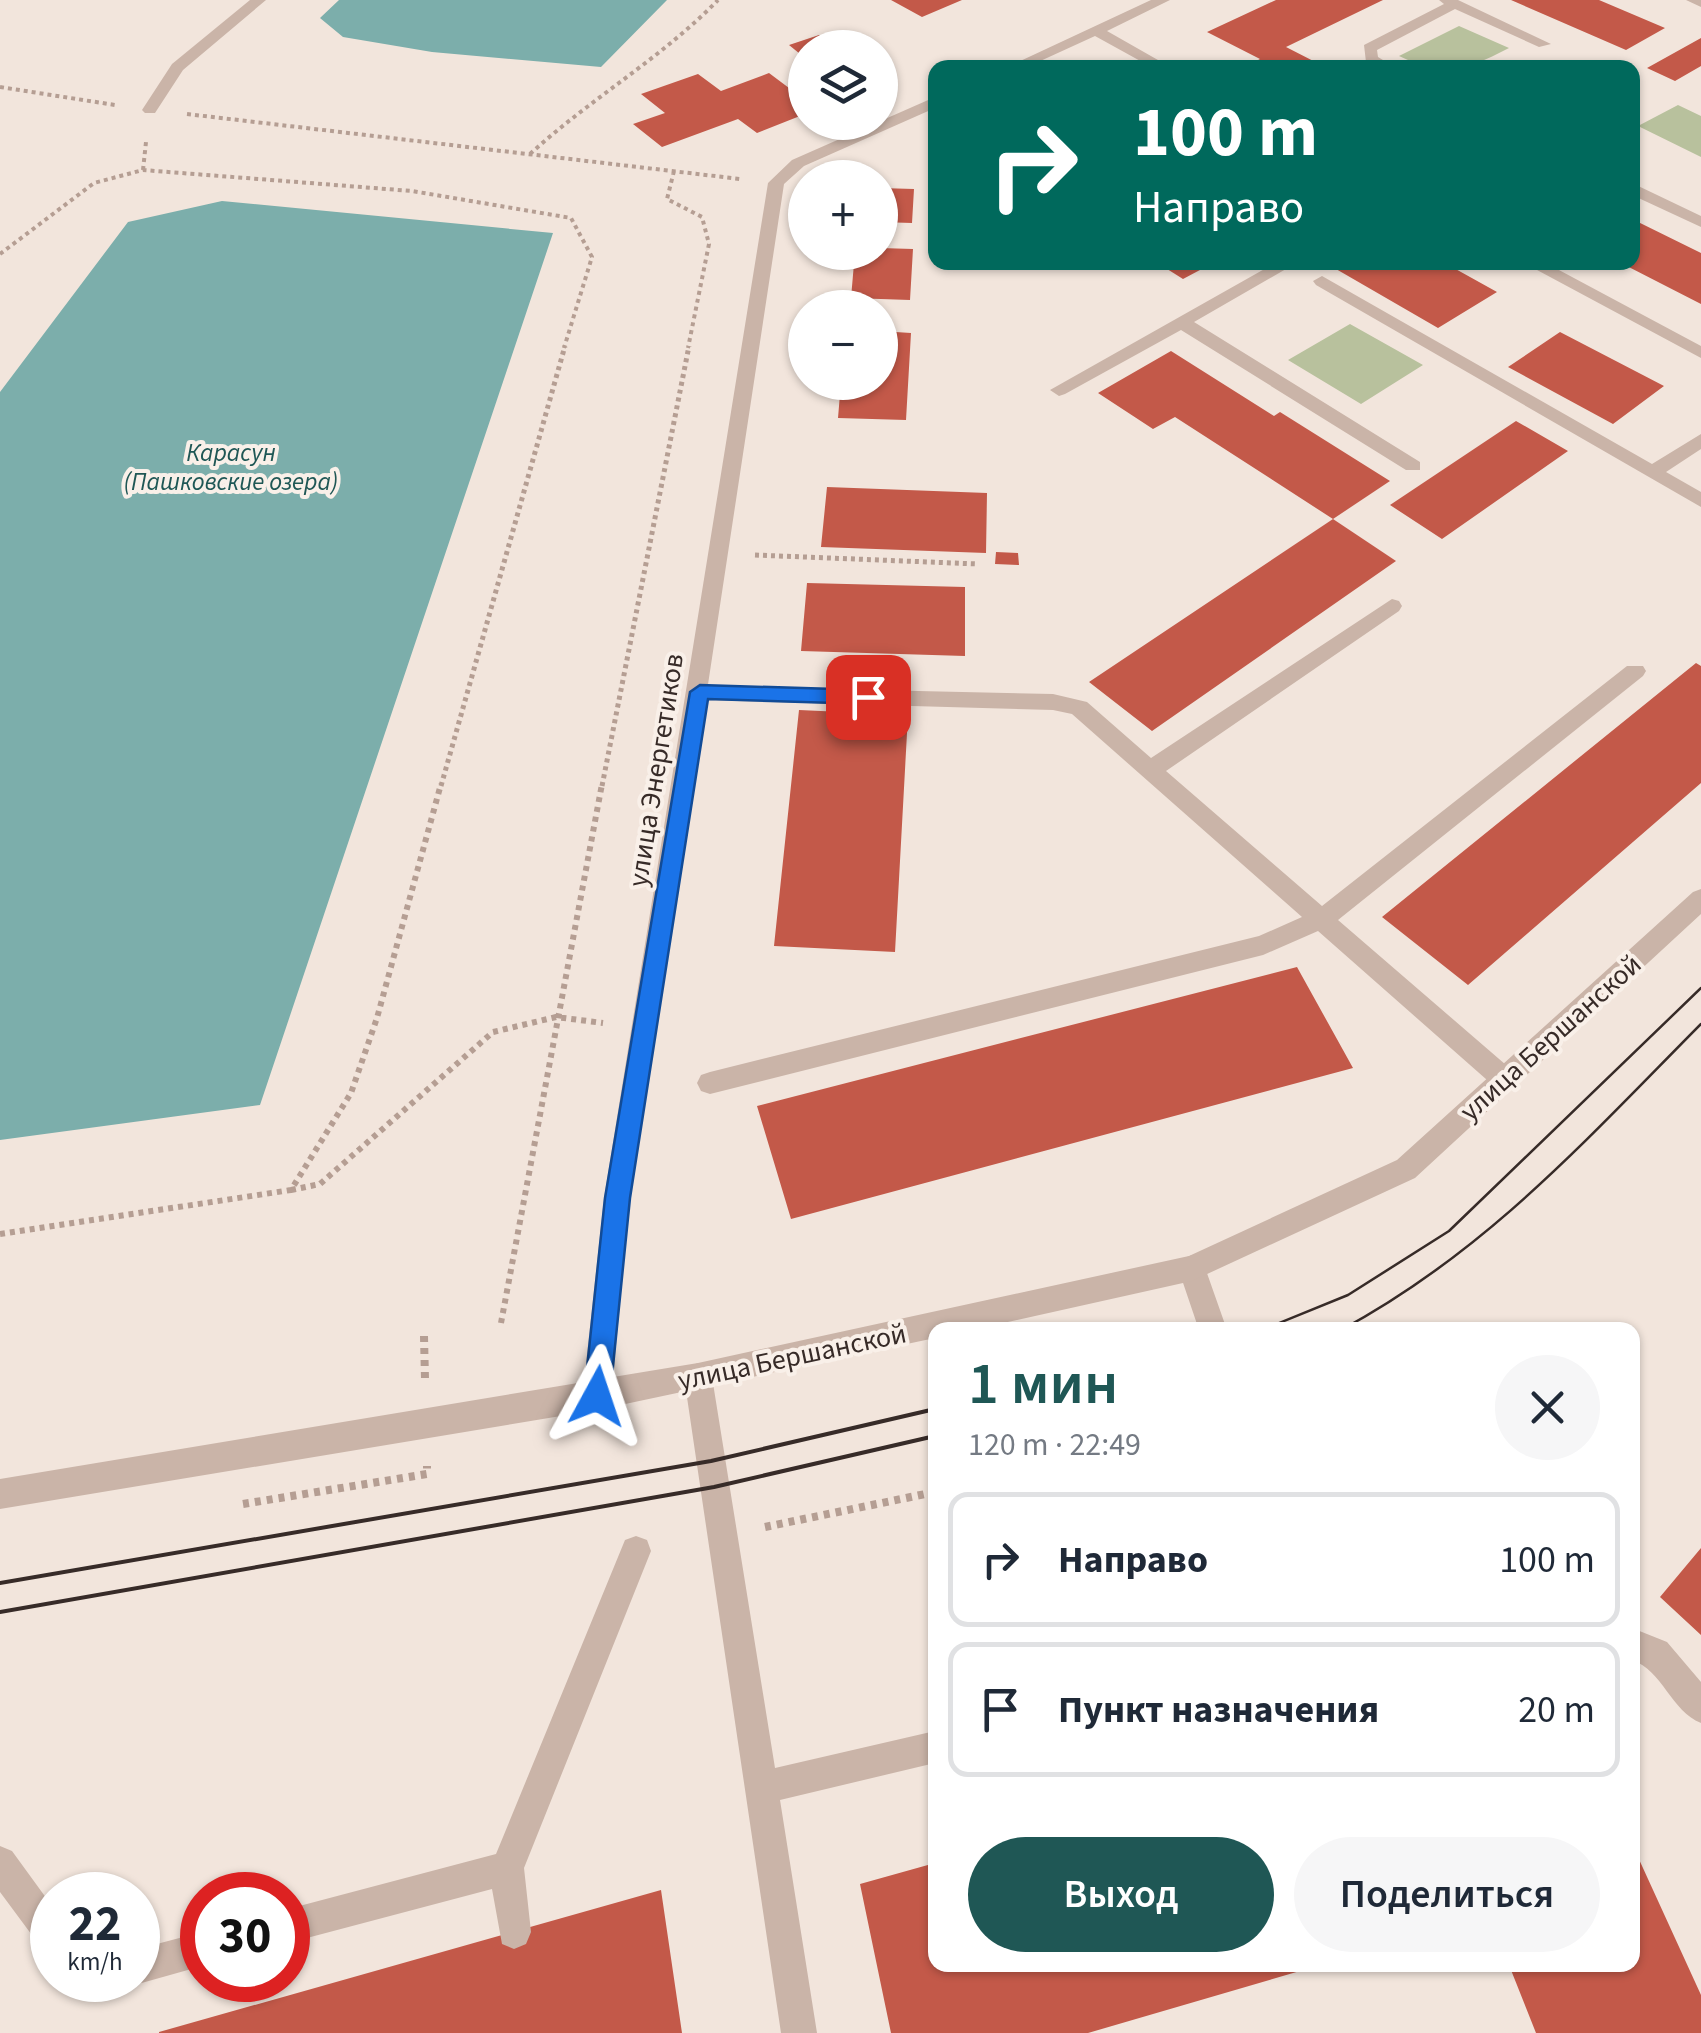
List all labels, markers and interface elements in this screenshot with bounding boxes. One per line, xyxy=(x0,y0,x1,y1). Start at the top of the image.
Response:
map controls xyxy=(788,30,898,400)
button: layers xyxy=(788,30,898,140)
text: 100 m xyxy=(1133,83,1318,183)
icon: right xyxy=(968,100,1098,230)
button: + xyxy=(788,160,898,270)
text: Направо xyxy=(1133,176,1304,240)
button: − xyxy=(788,290,898,400)
water label: Карасун (Пашковские озера) xyxy=(124,435,338,500)
street label: улица Энергетиков xyxy=(618,651,694,890)
pin xyxy=(826,655,911,740)
icon: arrive xyxy=(841,670,896,725)
street label: улица Бершанской xyxy=(1451,945,1650,1130)
street label: улица Бершанской xyxy=(674,1313,910,1401)
text: 1 мин xyxy=(968,1342,1118,1427)
position arrow xyxy=(545,1344,649,1448)
button: close xyxy=(1495,1355,1600,1460)
text: 120 m · 22:49 xyxy=(968,1422,1141,1468)
icon: right xyxy=(973,1532,1028,1587)
text: Направо xyxy=(1058,1533,1208,1587)
text: 100 m xyxy=(1499,1533,1595,1587)
icon: arrive xyxy=(973,1682,1028,1737)
text: Пункт назначения xyxy=(1058,1683,1379,1737)
text: 20 m xyxy=(1518,1683,1595,1737)
button: Выход xyxy=(968,1837,1274,1952)
button: Поделиться xyxy=(1294,1837,1600,1952)
speed limit sign: 30 xyxy=(180,1872,310,2002)
text: 22 xyxy=(69,1889,121,1960)
text: km/h xyxy=(67,1944,123,1980)

